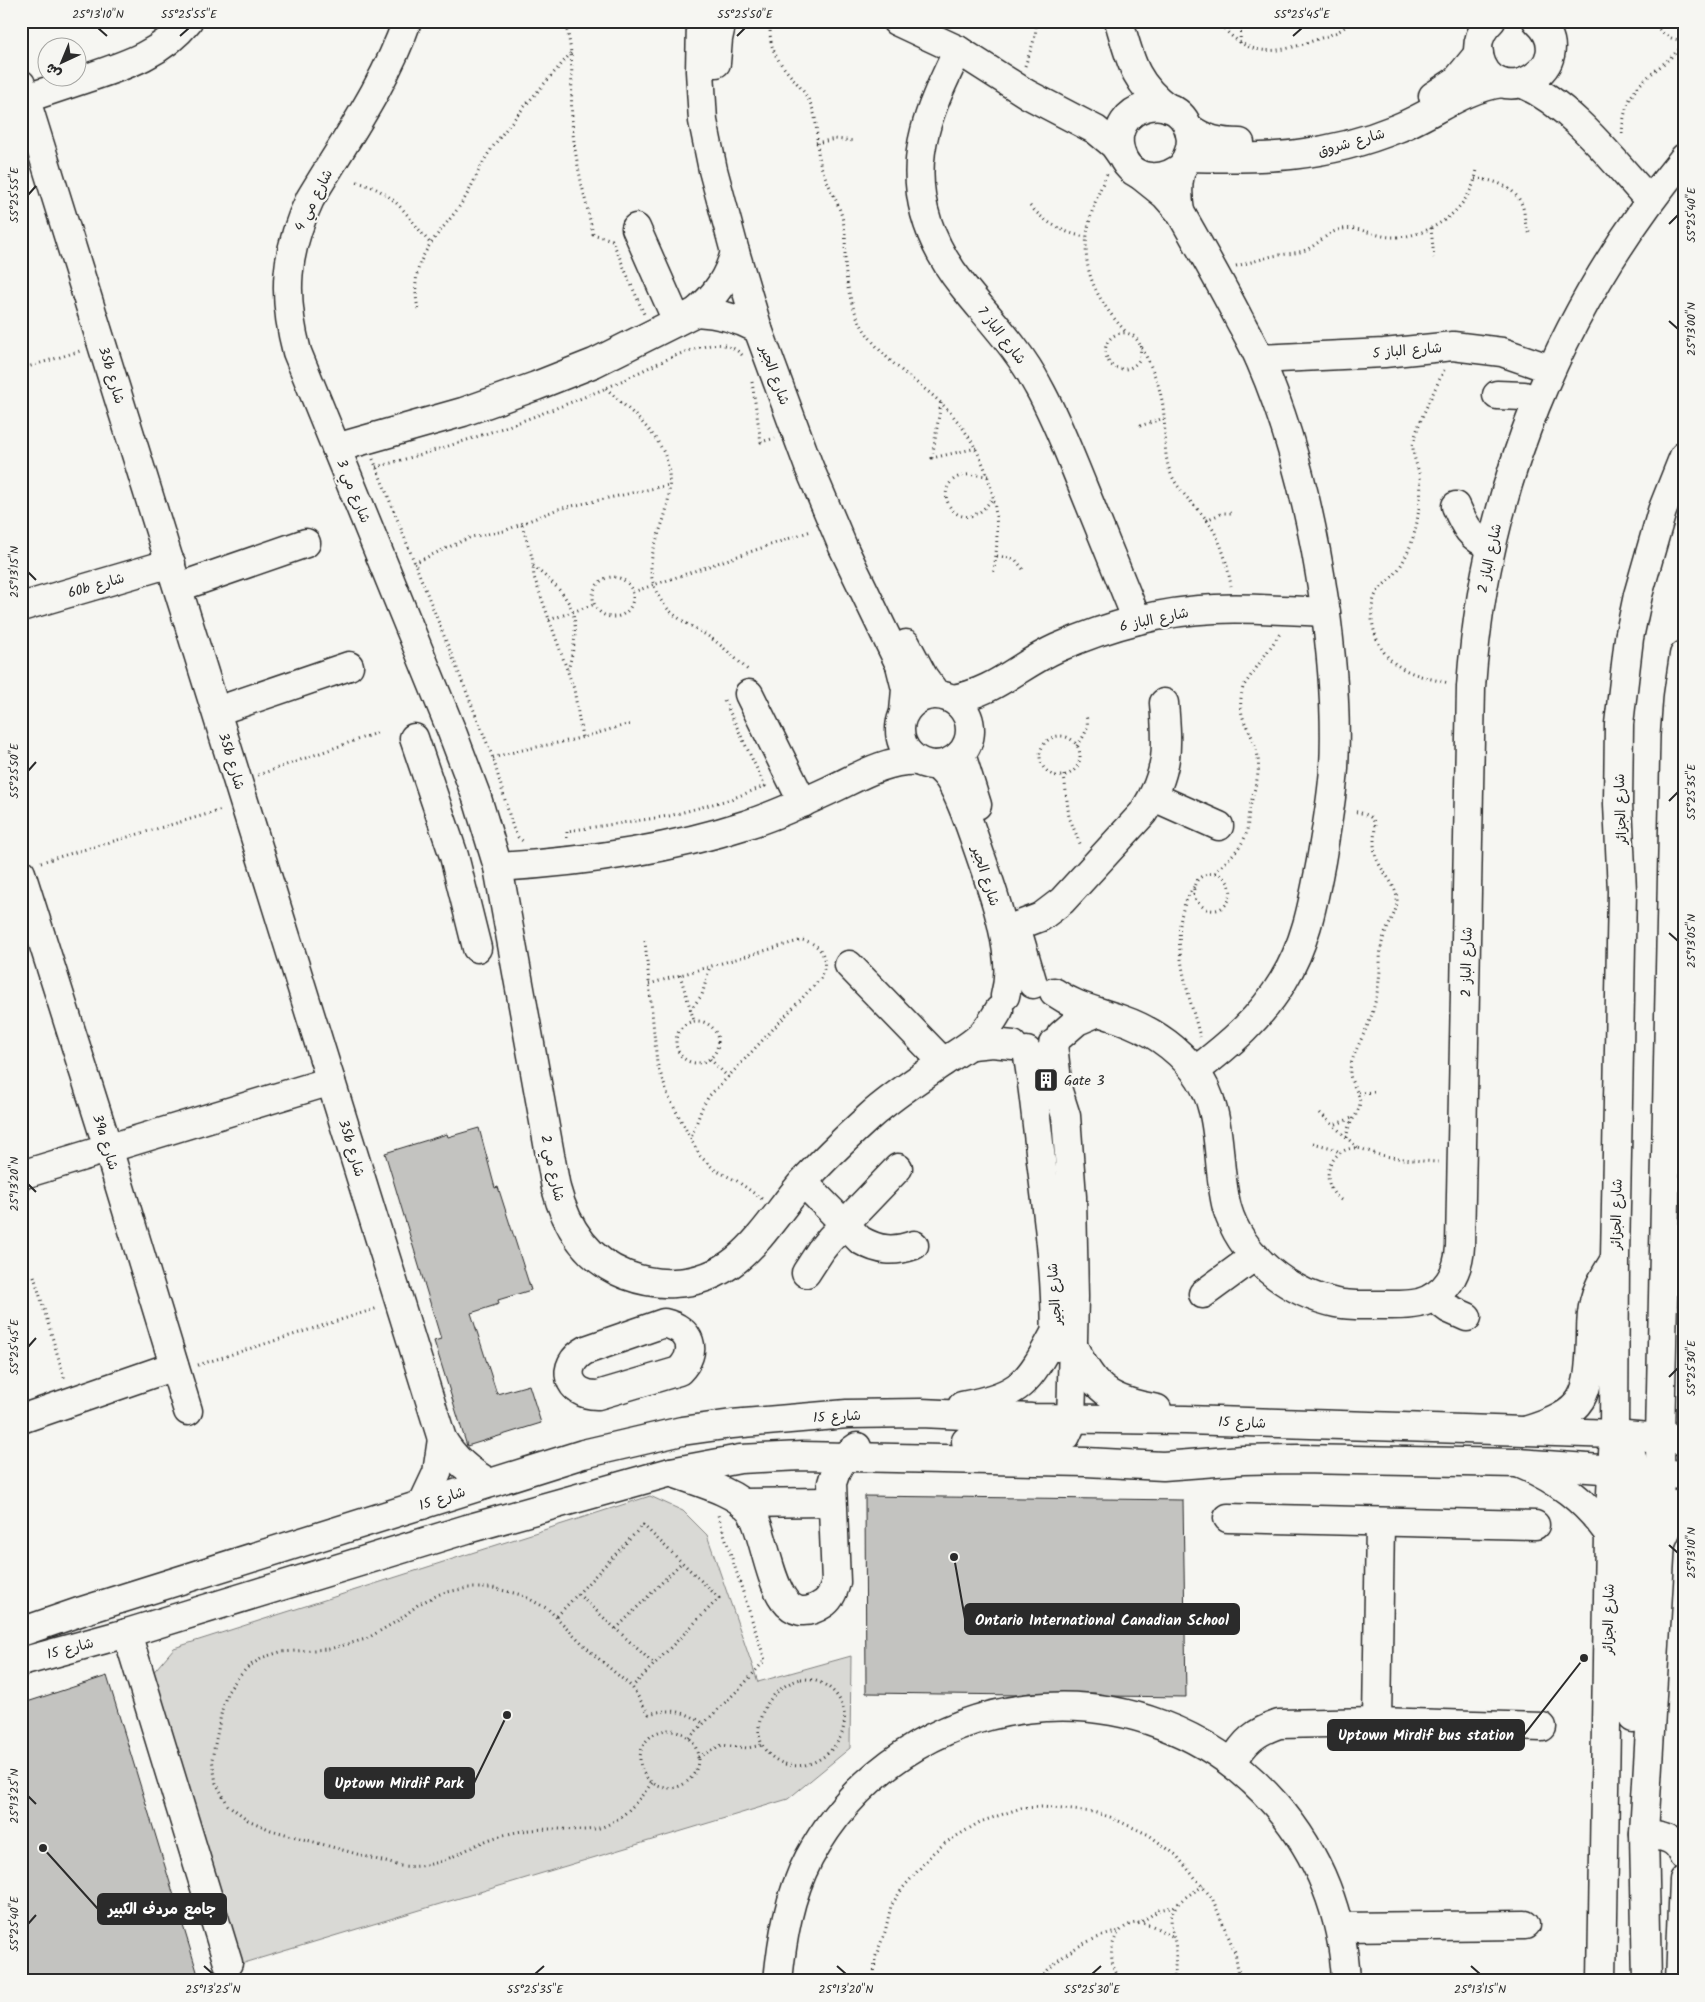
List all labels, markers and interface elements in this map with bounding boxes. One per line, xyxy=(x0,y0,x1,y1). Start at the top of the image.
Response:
text: 25°13'10"N xyxy=(72,5,124,24)
text: 55°25'55"E xyxy=(161,5,218,24)
text: 55°25'50"E xyxy=(717,5,774,24)
text: 55°25'45"E xyxy=(1274,5,1331,24)
north arrow xyxy=(38,38,88,88)
text: ش xyxy=(40,57,67,84)
street label: شارع شروق xyxy=(1315,123,1388,163)
text: 55°25'55"E xyxy=(5,166,24,223)
street label: شارع مي 4 xyxy=(289,166,340,236)
text: 55°25'40"E xyxy=(1682,186,1701,243)
street label: شارع الباز 7 xyxy=(971,302,1031,369)
text: 25°13'00"N xyxy=(1682,302,1701,356)
street label: شارع الباز 5 xyxy=(1371,337,1443,365)
street label: شارع الجير xyxy=(753,341,795,408)
street label: 35b شارع xyxy=(92,344,130,407)
street label: شارع مي 3 xyxy=(329,456,376,527)
street label: شارع الباز 2 xyxy=(1472,522,1508,595)
text: 25°13'15"N xyxy=(5,546,24,598)
street label: 60b شارع xyxy=(65,567,127,605)
street label: شارع الباز 6 xyxy=(1118,602,1191,638)
street label: 35b شارع xyxy=(212,730,250,793)
text: 55°25'50"E xyxy=(5,742,24,799)
text: 55°25'35"E xyxy=(1682,763,1701,820)
street label: شارع الجزائر xyxy=(1609,773,1633,846)
street label: شارع الجير xyxy=(965,842,1005,909)
text: 25°13'05"N xyxy=(1682,914,1701,968)
street label: شارع الباز 2 xyxy=(1455,927,1479,997)
building icon: Gate 3 xyxy=(1033,1067,1059,1093)
place label: Gate 3 xyxy=(1064,1070,1104,1092)
street label: 39a شارع xyxy=(86,1112,124,1173)
street label: 35b شارع xyxy=(332,1117,370,1180)
street label: شارع مي 2 xyxy=(533,1133,570,1204)
text: 25°13'20"N xyxy=(5,1157,24,1211)
street label: شارع الجزائر xyxy=(1605,1178,1629,1251)
street label: شارع الجير xyxy=(1042,1262,1068,1327)
text: 55°25'45"E xyxy=(5,1318,24,1375)
text: 55°25'30"E xyxy=(1682,1339,1701,1396)
street label: شارع 15 xyxy=(813,1405,862,1429)
street label: شارع 15 xyxy=(1218,1411,1266,1435)
street label: شارع 15 xyxy=(416,1481,468,1517)
text: 25°13'10"N xyxy=(1682,1527,1701,1579)
street label: شارع الجزائر xyxy=(1597,1583,1621,1656)
callout: Ontario International Canadian School xyxy=(965,1604,1239,1634)
text: Ontario International Canadian School xyxy=(975,1609,1229,1633)
street label: شارع 15 xyxy=(44,1632,96,1666)
callout: Uptown Mirdif bus station xyxy=(1328,1720,1524,1750)
text: Uptown Mirdif bus station xyxy=(1338,1724,1514,1748)
text: 25°13'25"N xyxy=(5,1768,24,1824)
callout: Uptown Mirdif Park xyxy=(325,1768,474,1798)
text: Uptown Mirdif Park xyxy=(334,1772,464,1796)
callout: جامع مردف الكبير xyxy=(98,1894,226,1924)
text: 55°25'40"E xyxy=(5,1895,24,1952)
text: جامع مردف الكبير xyxy=(106,1898,216,1922)
text: 25°13'25"N xyxy=(185,1980,241,1999)
text: 55°25'35"E xyxy=(507,1980,564,1999)
text: 25°13'20"N xyxy=(819,1980,873,1999)
text: 55°25'30"E xyxy=(1064,1980,1121,1999)
text: 25°13'15"N xyxy=(1454,1980,1506,1999)

